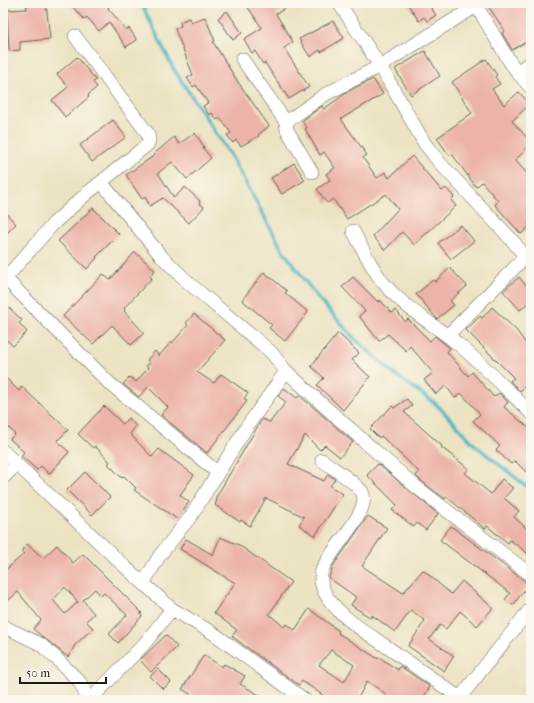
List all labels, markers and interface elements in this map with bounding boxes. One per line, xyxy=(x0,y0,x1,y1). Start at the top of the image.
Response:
scale bar xyxy=(20,659,106,685)
text: 50 m xyxy=(26,666,50,680)

